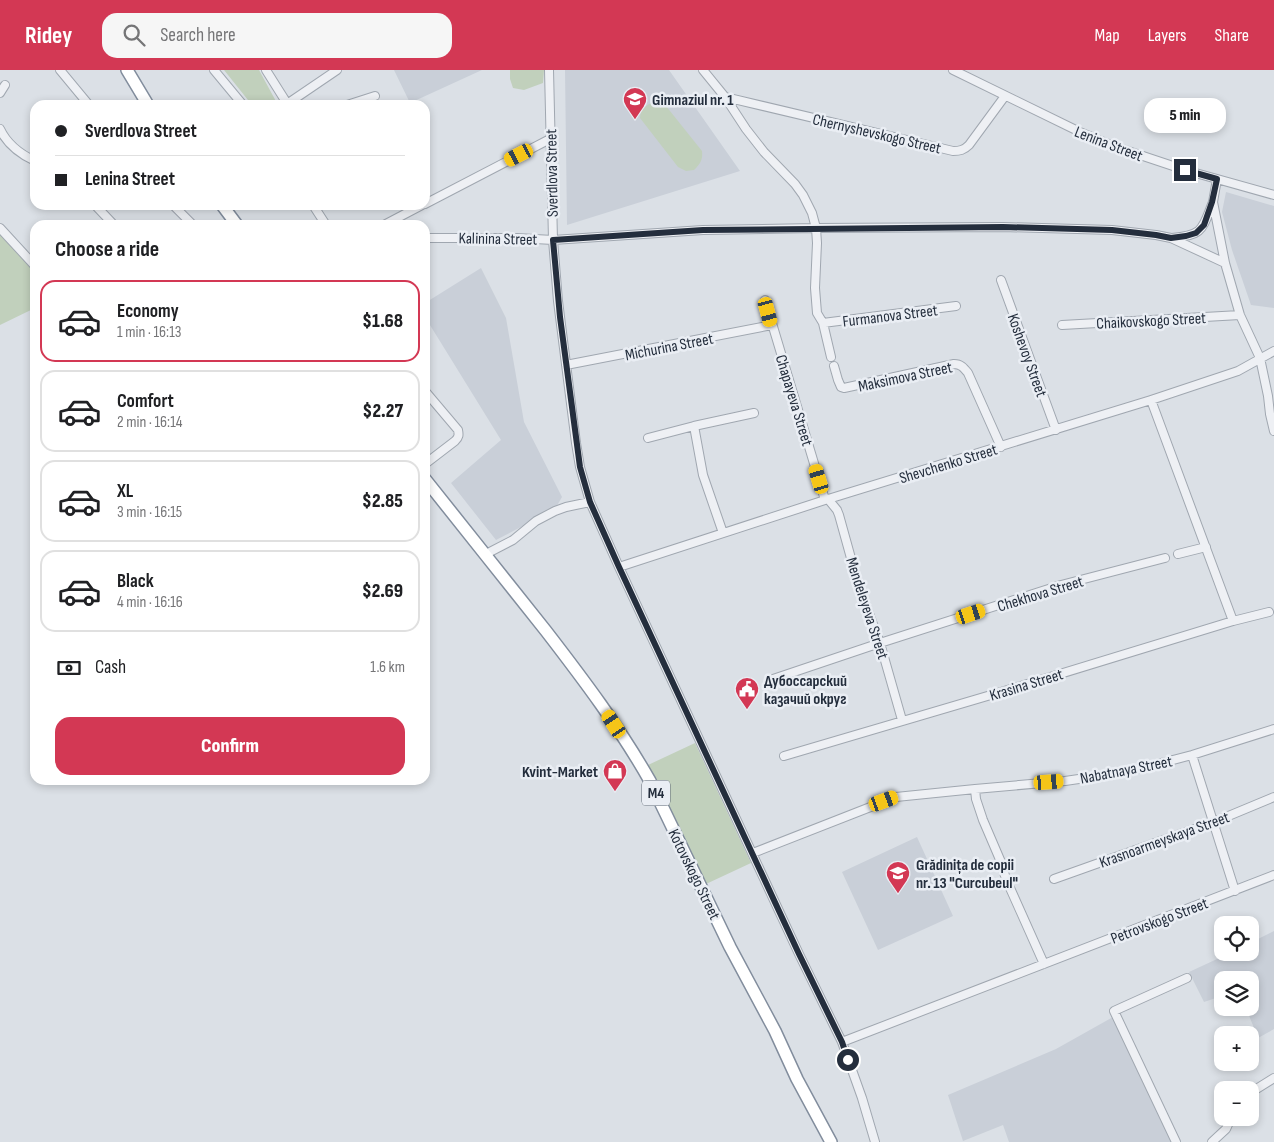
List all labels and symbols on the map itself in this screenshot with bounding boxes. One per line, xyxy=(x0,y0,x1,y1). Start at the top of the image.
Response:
school or university icon: Gimnaziul nr. 1 xyxy=(622,86,648,120)
place label: Gimnaziul nr. 1 xyxy=(652,91,734,110)
callout: 5 min xyxy=(1144,98,1226,132)
street label: Chernyshevskogo Street xyxy=(811,110,943,158)
street label: Lenina Street xyxy=(1072,123,1145,166)
street label: Sverdlova Street xyxy=(542,129,563,217)
car xyxy=(502,142,535,168)
route end xyxy=(1174,159,1196,181)
street label: Kalinina Street xyxy=(458,229,538,250)
car xyxy=(756,296,779,328)
street label: Furmanova Street xyxy=(842,301,939,332)
street label: Chaikovskogo Street xyxy=(1096,309,1206,334)
street label: Koshevoy Street xyxy=(1003,311,1051,400)
street label: Michurina Street xyxy=(624,330,715,365)
street label: Chapayeva Street xyxy=(771,353,816,448)
street label: Maksimova Street xyxy=(857,358,954,397)
street label: Shevchenko Street xyxy=(897,440,1000,488)
car xyxy=(807,462,830,496)
street label: Mendeleyeva Street xyxy=(841,555,892,662)
street label: Chekhova Street xyxy=(995,572,1086,617)
car xyxy=(954,602,987,626)
street label: Krasina Street xyxy=(987,665,1066,706)
place label: Дубоссарский казачий округ xyxy=(764,672,847,709)
public building icon: Дубоссарский казачий округ xyxy=(734,676,760,710)
car xyxy=(599,707,628,741)
street label: Nabatnaya Street xyxy=(1079,752,1174,789)
shop icon: Kvint-Market xyxy=(602,758,628,792)
place label: Kvint-Market xyxy=(522,763,598,782)
car xyxy=(1033,773,1064,791)
road number: M4 xyxy=(642,780,670,806)
car xyxy=(867,789,900,813)
street label: Krasnoarmeyskaya Street xyxy=(1097,808,1232,873)
street label: Kotovskogo Street xyxy=(664,826,724,923)
place label: Grădinița de copii nr. 13 "Curcubeul" xyxy=(916,856,1018,893)
school or university icon: Grădinița de copii nr. 13 "Curcubeul" xyxy=(885,860,911,894)
street label: Petrovskogo Street xyxy=(1108,894,1211,949)
route start xyxy=(837,1049,859,1071)

